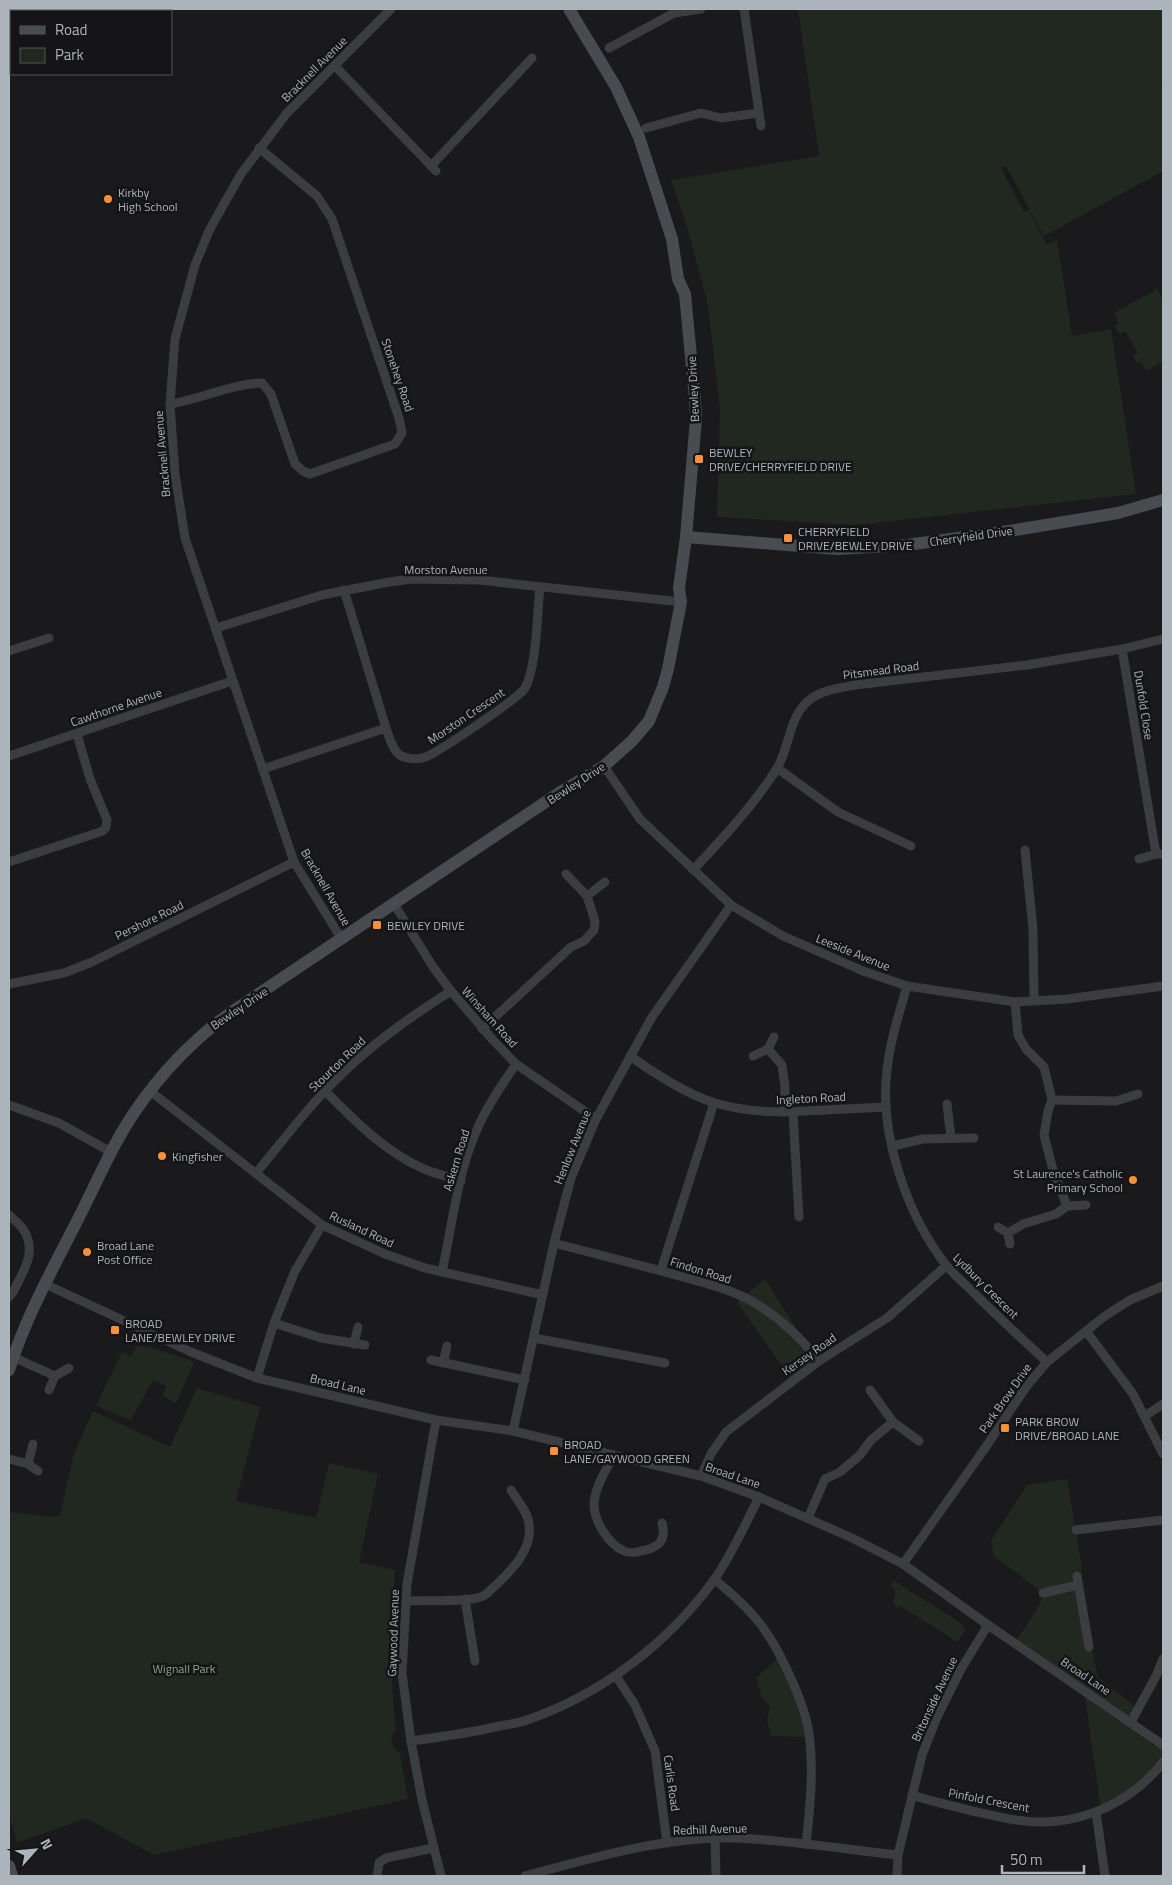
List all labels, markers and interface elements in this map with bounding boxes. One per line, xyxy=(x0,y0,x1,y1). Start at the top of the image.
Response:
legend xyxy=(10,10,172,75)
text: Road xyxy=(55,18,87,41)
street label: Bracknell Avenue xyxy=(277,32,351,106)
text: Park xyxy=(55,43,84,66)
place label: Kirkby High School xyxy=(118,183,178,216)
marker: Kirkby High School xyxy=(102,193,114,205)
street label: Stonehey Road xyxy=(377,336,419,414)
street label: Bewley Drive xyxy=(682,356,704,422)
street label: Bracknell Avenue xyxy=(149,410,175,498)
place label: BEWLEY DRIVE/CHERRYFIELD DRIVE xyxy=(709,443,852,476)
marker: BEWLEY DRIVE/CHERRYFIELD DRIVE xyxy=(693,453,705,465)
street label: Cherryfield Drive xyxy=(928,521,1014,551)
place label: CHERRYFIELD DRIVE/BEWLEY DRIVE xyxy=(798,522,913,555)
marker: CHERRYFIELD DRIVE/BEWLEY DRIVE xyxy=(782,532,794,544)
street label: Morston Avenue xyxy=(404,560,488,579)
street label: Pitsmead Road xyxy=(842,656,920,684)
street label: Dunfold Close xyxy=(1129,669,1159,741)
street label: Cawthorne Avenue xyxy=(68,682,164,732)
street label: Morston Crescent xyxy=(423,683,509,749)
street label: Bewley Drive xyxy=(543,757,609,809)
street label: Bracknell Avenue xyxy=(296,845,356,929)
street label: Pershore Road xyxy=(111,895,187,945)
place label: BEWLEY DRIVE xyxy=(387,916,465,935)
marker: BEWLEY DRIVE xyxy=(371,919,383,931)
street label: Leeside Avenue xyxy=(813,928,893,976)
street label: Bewley Drive xyxy=(206,982,272,1034)
street label: Winsham Road xyxy=(457,982,523,1052)
street label: Stourton Road xyxy=(304,1032,370,1096)
street label: Ingleton Road xyxy=(776,1087,846,1109)
street label: Henlow Avenue xyxy=(548,1107,596,1187)
street label: Askern Road xyxy=(438,1127,474,1193)
place label: Kingfisher xyxy=(172,1147,223,1166)
marker: Kingfisher xyxy=(156,1150,168,1162)
place label: St Laurence's Catholic Primary School xyxy=(1013,1164,1123,1197)
marker: St Laurence's Catholic Primary School xyxy=(1127,1174,1139,1186)
street label: Rusland Road xyxy=(326,1206,398,1252)
place label: Broad Lane Post Office xyxy=(97,1236,154,1269)
marker: Broad Lane Post Office xyxy=(81,1246,93,1258)
street label: Lydbury Crescent xyxy=(949,1249,1024,1324)
street label: Findon Road xyxy=(668,1252,734,1288)
place label: BROAD LANE/BEWLEY DRIVE xyxy=(125,1314,236,1347)
marker: BROAD LANE/BEWLEY DRIVE xyxy=(109,1324,121,1336)
street label: Kersey Road xyxy=(778,1328,840,1380)
street label: Park Brow Drive xyxy=(974,1359,1036,1437)
street label: Broad Lane xyxy=(308,1368,368,1400)
place label: PARK BROW DRIVE/BROAD LANE xyxy=(1015,1412,1120,1445)
marker: PARK BROW DRIVE/BROAD LANE xyxy=(999,1422,1011,1434)
place label: BROAD LANE/GAYWOOD GREEN xyxy=(564,1435,690,1468)
marker: BROAD LANE/GAYWOOD GREEN xyxy=(548,1445,560,1457)
street label: Broad Lane xyxy=(703,1457,763,1493)
street label: Gaywood Avenue xyxy=(382,1589,404,1677)
street label: Broad Lane xyxy=(1057,1652,1115,1700)
street label: Britonside Avenue xyxy=(906,1653,962,1745)
park label: Wignall Park xyxy=(152,1659,216,1678)
street label: Carlis Road xyxy=(659,1754,685,1812)
street label: Pinfold Crescent xyxy=(947,1783,1032,1817)
street label: Redhill Avenue xyxy=(672,1818,748,1840)
north arrow xyxy=(10,1825,60,1875)
text: N xyxy=(35,1835,59,1853)
scale bar xyxy=(1002,1842,1084,1874)
text: 50 m xyxy=(1010,1848,1043,1871)

